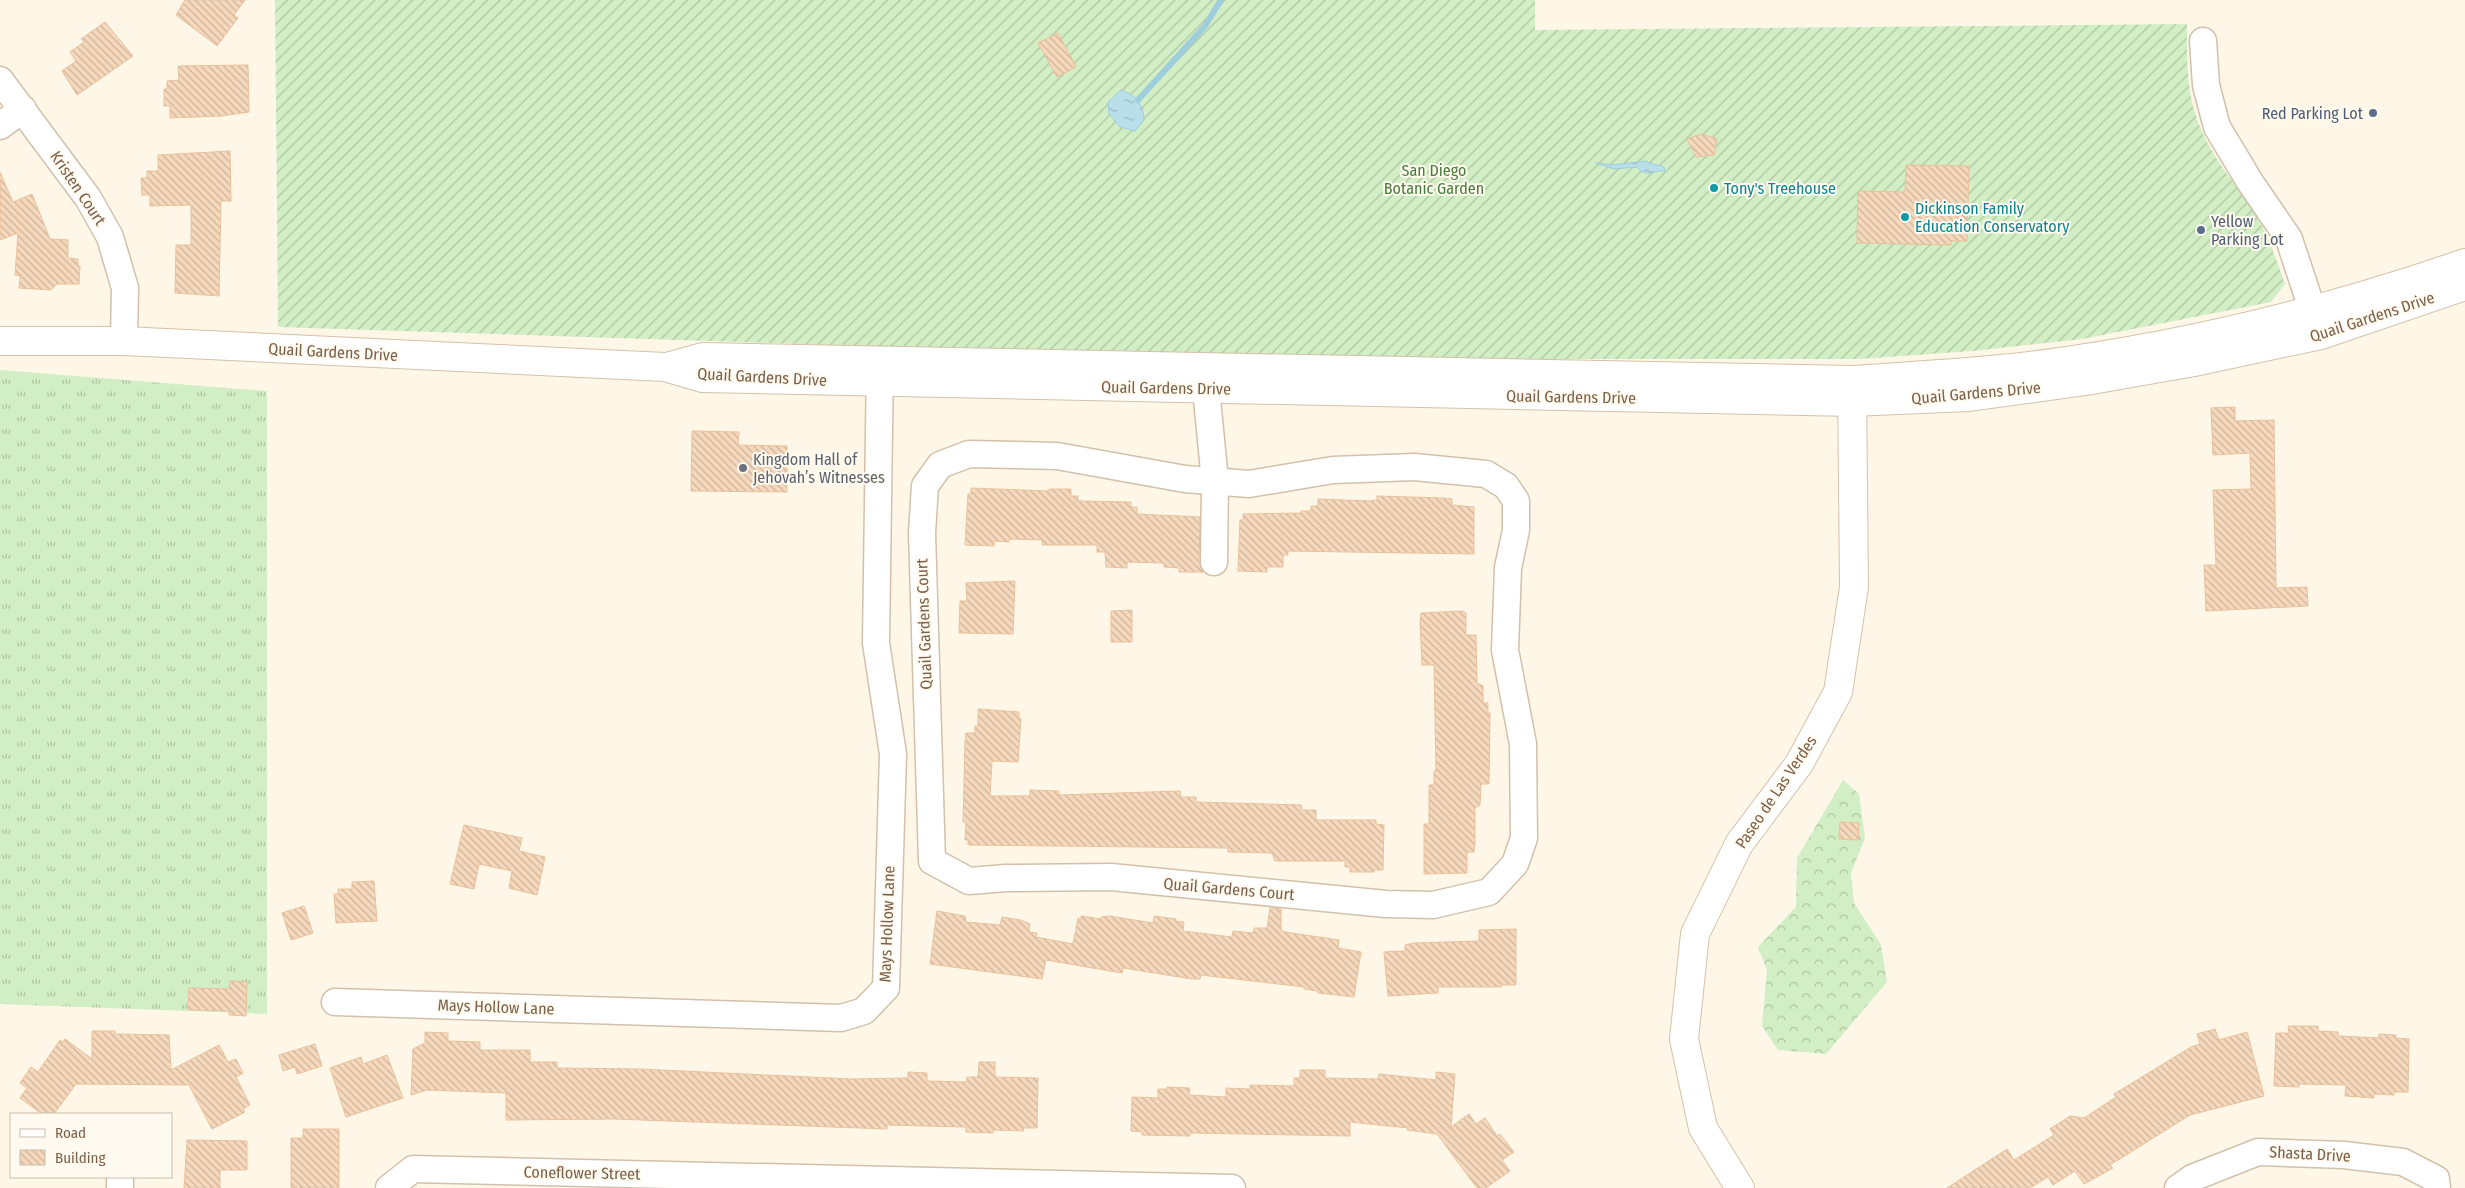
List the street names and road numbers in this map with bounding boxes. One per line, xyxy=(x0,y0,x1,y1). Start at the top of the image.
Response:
street label: Kristen Court xyxy=(46,147,110,229)
street label: Quail Gardens Drive xyxy=(2307,288,2437,346)
street label: Quail Gardens Drive xyxy=(268,339,398,365)
street label: Quail Gardens Drive xyxy=(697,364,827,390)
street label: Quail Gardens Drive xyxy=(1101,377,1231,399)
street label: Quail Gardens Drive xyxy=(1911,378,2042,408)
street label: Quail Gardens Drive xyxy=(1506,386,1636,408)
street label: Quail Gardens Court xyxy=(912,557,936,690)
street label: Paseo de Las Verdes xyxy=(1731,732,1821,852)
street label: Mays Hollow Lane xyxy=(875,865,899,983)
street label: Quail Gardens Court xyxy=(1163,874,1296,904)
street label: Mays Hollow Lane xyxy=(437,995,555,1019)
street label: Shasta Drive xyxy=(2269,1142,2351,1166)
street label: Coneflower Street xyxy=(523,1162,641,1184)

